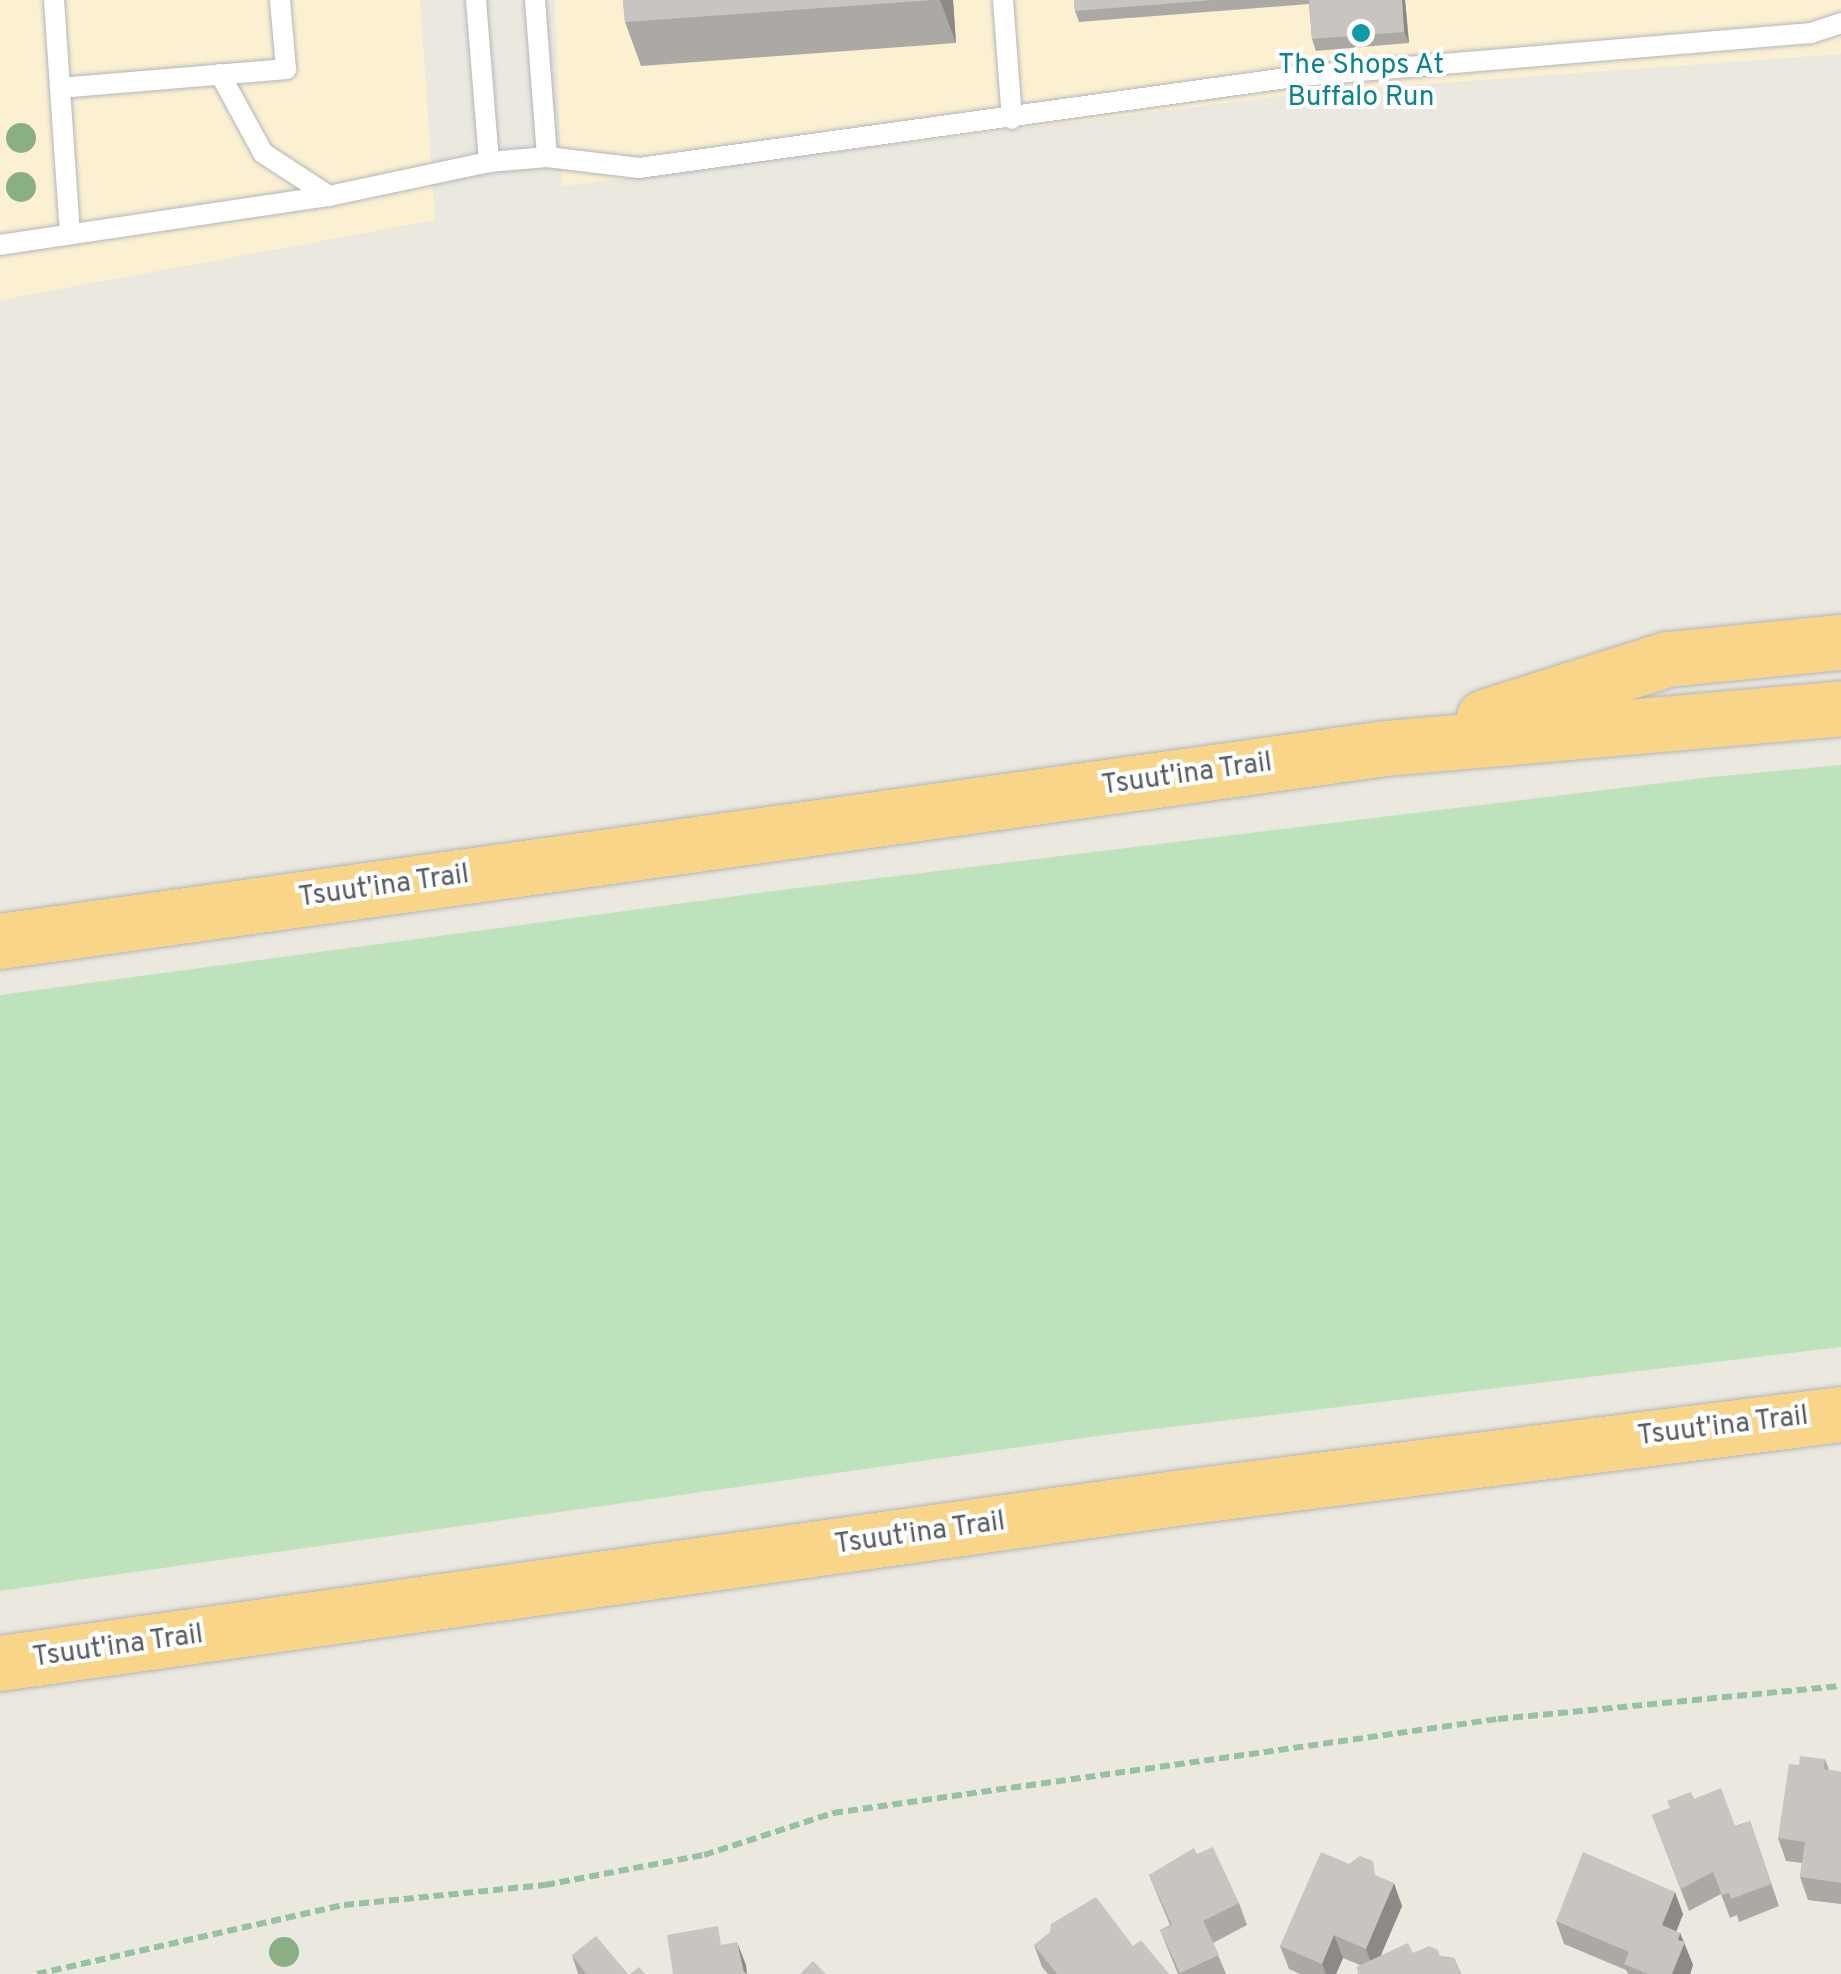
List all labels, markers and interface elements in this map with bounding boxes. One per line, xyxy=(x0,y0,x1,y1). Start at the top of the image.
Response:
marker: The Shops At Buffalo Run xyxy=(1350,22,1372,44)
place label: The Shops At Buffalo Run xyxy=(1277,49,1445,115)
street label: Tsuut'ina Trail xyxy=(1099,746,1275,804)
street label: Tsuut'ina Trail xyxy=(296,858,472,916)
street label: Tsuut'ina Trail xyxy=(1635,1400,1811,1454)
street label: Tsuut'ina Trail xyxy=(832,1505,1008,1563)
street label: Tsuut'ina Trail xyxy=(30,1618,206,1676)

